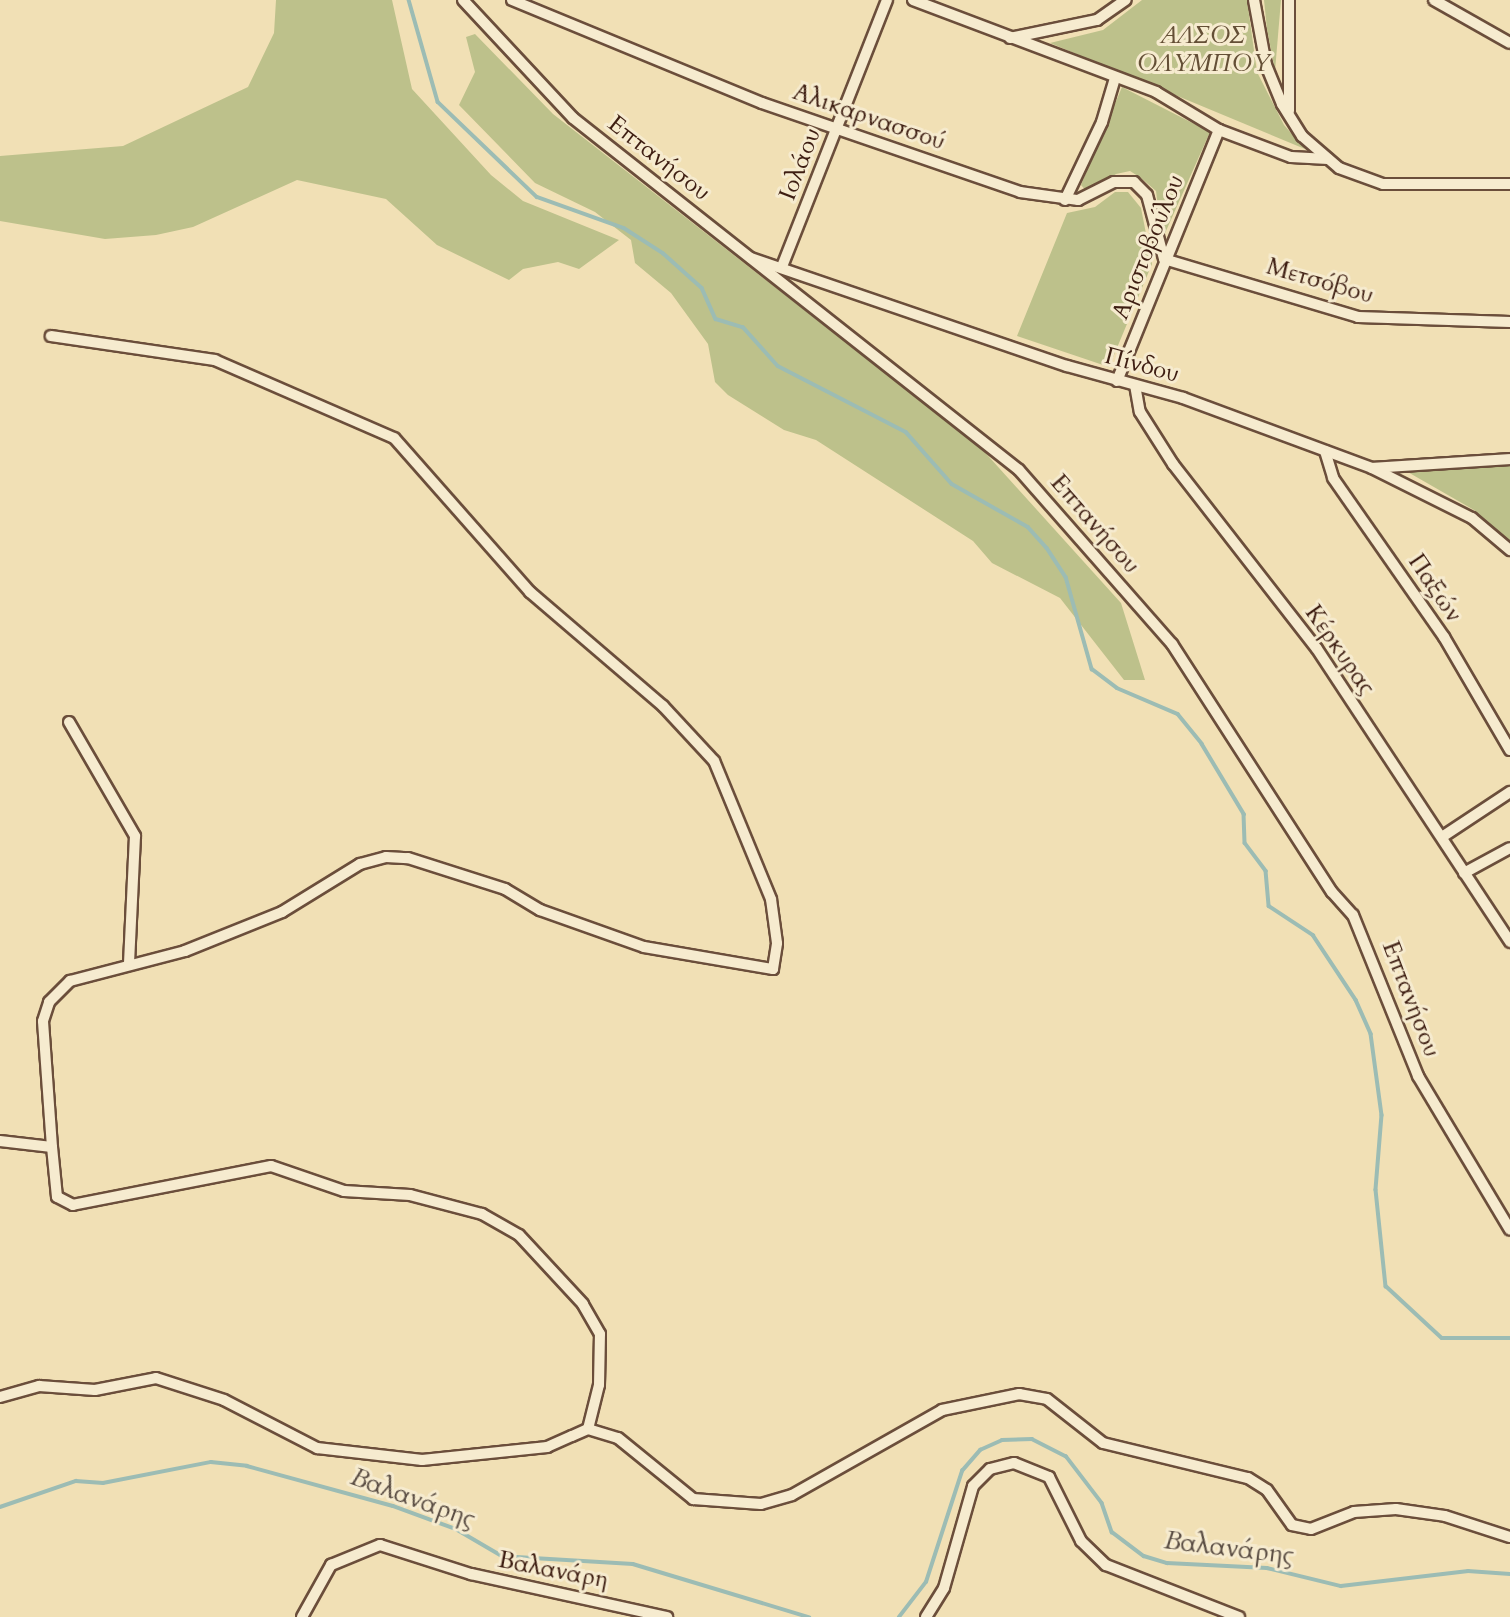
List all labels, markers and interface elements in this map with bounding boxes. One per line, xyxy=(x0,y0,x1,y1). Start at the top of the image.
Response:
park label: ΑΛΣΟΣ ΟΛΥΜΠΟΥ xyxy=(1137,22,1269,78)
street label: Αλικαρνασσού xyxy=(789,78,949,156)
street label: Επτανήσου xyxy=(602,109,716,207)
street label: Ιολάου xyxy=(773,124,827,204)
street label: Αριστοβούλου xyxy=(1106,170,1190,324)
street label: Μετσόβου xyxy=(1263,252,1377,310)
street label: Πίνδου xyxy=(1102,341,1182,389)
street label: Επτανήσου xyxy=(1044,469,1146,579)
street label: Παξών xyxy=(1402,549,1468,627)
street label: Κέρκυρας xyxy=(1299,600,1381,700)
street label: Επτανήσου xyxy=(1376,937,1446,1061)
water label: Βαλανάρης xyxy=(346,1461,480,1535)
water label: Βαλανάρης xyxy=(1162,1525,1296,1571)
street label: Βαλανάρη xyxy=(496,1545,610,1595)

